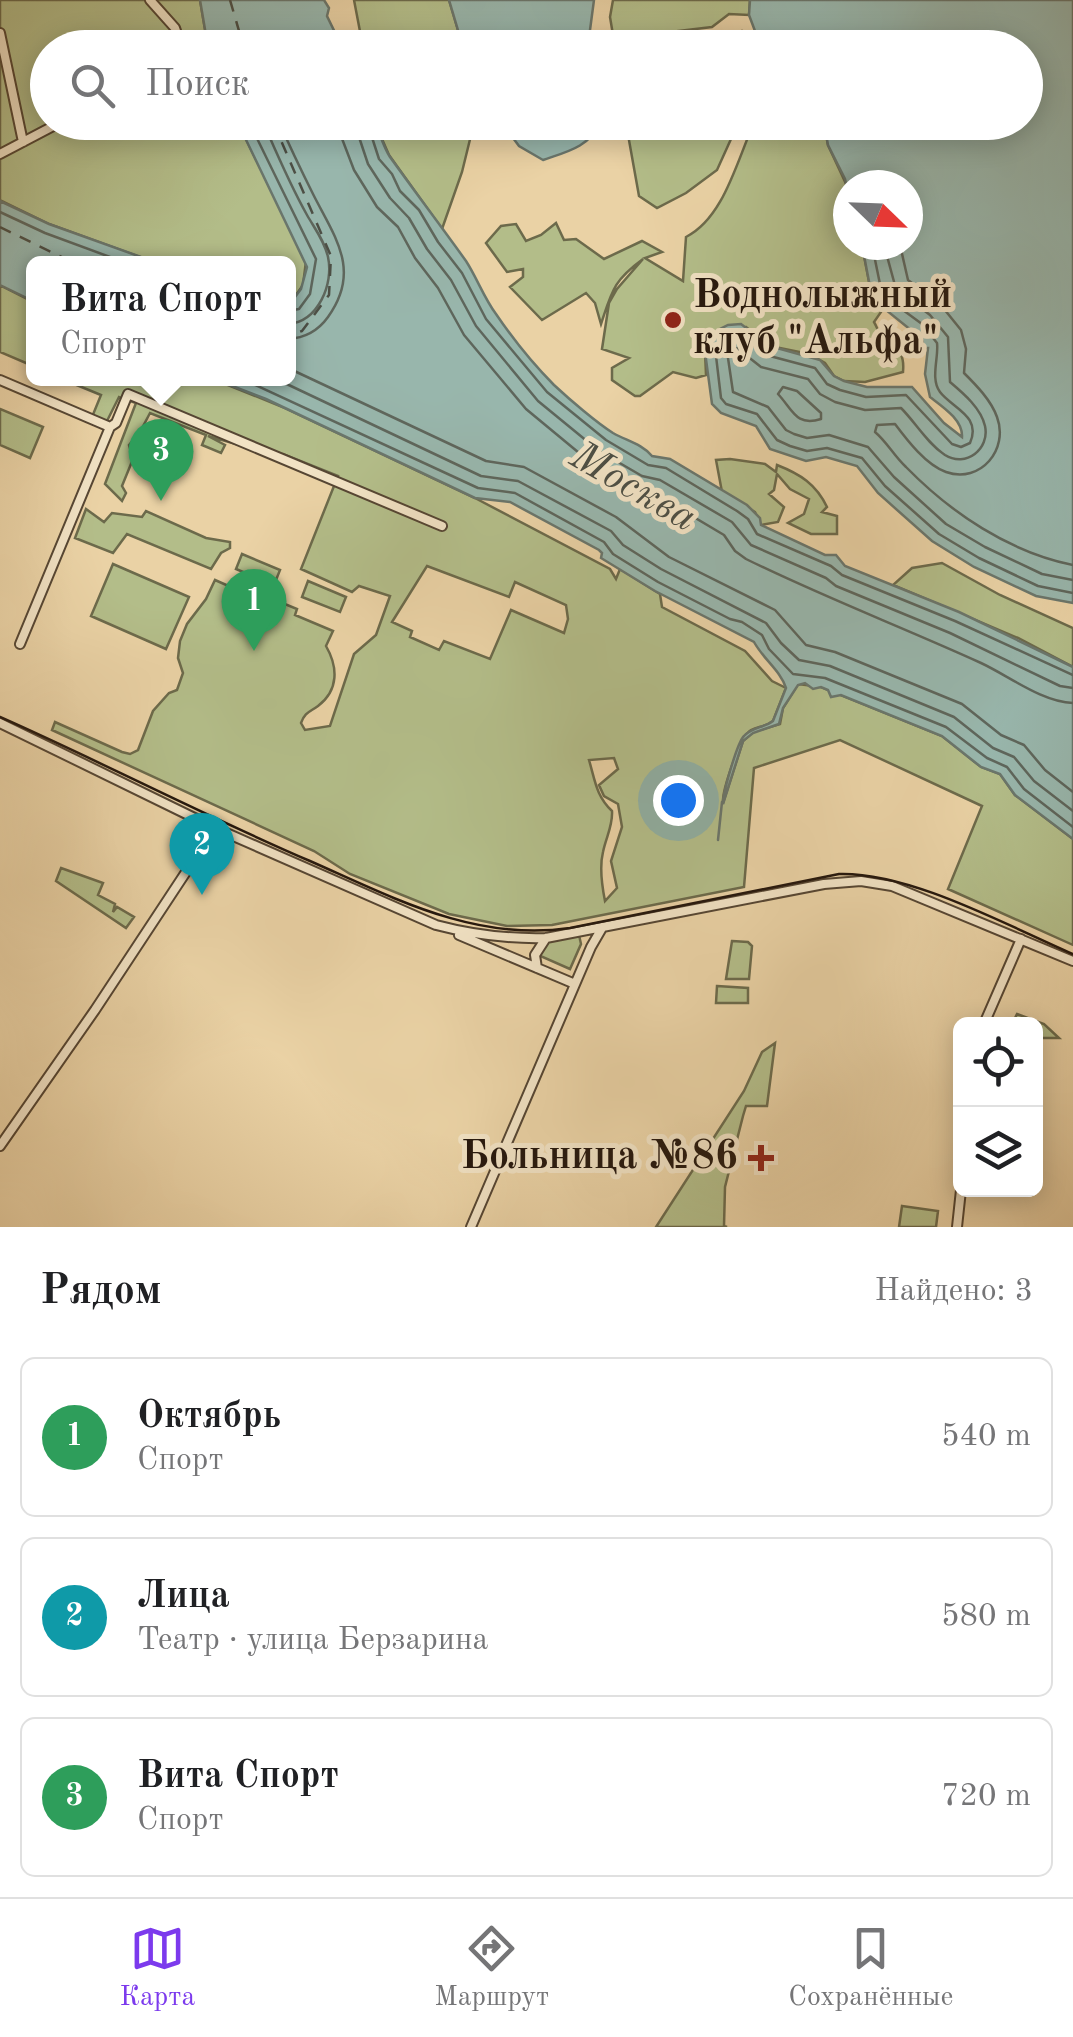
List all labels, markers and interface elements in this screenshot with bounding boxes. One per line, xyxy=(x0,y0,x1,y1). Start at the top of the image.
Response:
search box xyxy=(30,30,1043,140)
icon: search xyxy=(65,58,120,113)
text: Поиск xyxy=(145,66,250,104)
north arrow xyxy=(833,170,923,260)
popup xyxy=(26,256,296,386)
place label: Воднолыжный клуб "Альфа" xyxy=(693,277,952,363)
text: Вита Спорт xyxy=(60,282,262,320)
marker: Воднолыжный клуб "Альфа" xyxy=(662,309,684,331)
text: Спорт xyxy=(60,329,147,361)
pin: 3 xyxy=(128,418,194,501)
water label: Москва xyxy=(562,435,703,541)
pin: 1 xyxy=(222,568,286,651)
your location xyxy=(653,775,704,826)
pin: 2 xyxy=(170,812,234,895)
map controls xyxy=(953,1017,1043,1197)
button: locate xyxy=(953,1017,1043,1107)
button: layers xyxy=(953,1107,1043,1197)
place label: Больница №86 xyxy=(461,1138,738,1178)
marker: Больница №86 xyxy=(748,1145,774,1171)
text: Рядом xyxy=(40,1271,162,1313)
text: Найдено: 3 xyxy=(874,1276,1033,1308)
text: Октябрь xyxy=(137,1398,281,1436)
text: 1 xyxy=(65,1421,84,1453)
text: 540 m xyxy=(941,1421,1031,1453)
text: Спорт xyxy=(137,1445,224,1477)
text: Лица xyxy=(137,1578,230,1616)
text: 2 xyxy=(65,1601,84,1633)
text: 580 m xyxy=(941,1601,1031,1633)
text: Театр · улица Берзарина xyxy=(137,1625,488,1657)
text: Вита Спорт xyxy=(137,1758,339,1796)
text: 3 xyxy=(65,1781,84,1813)
text: 720 m xyxy=(941,1781,1031,1813)
text: Спорт xyxy=(137,1805,224,1837)
tab: Карта xyxy=(120,1921,195,2016)
tab: Маршрут xyxy=(434,1921,549,2016)
tab: Сохранённые xyxy=(788,1921,953,2016)

